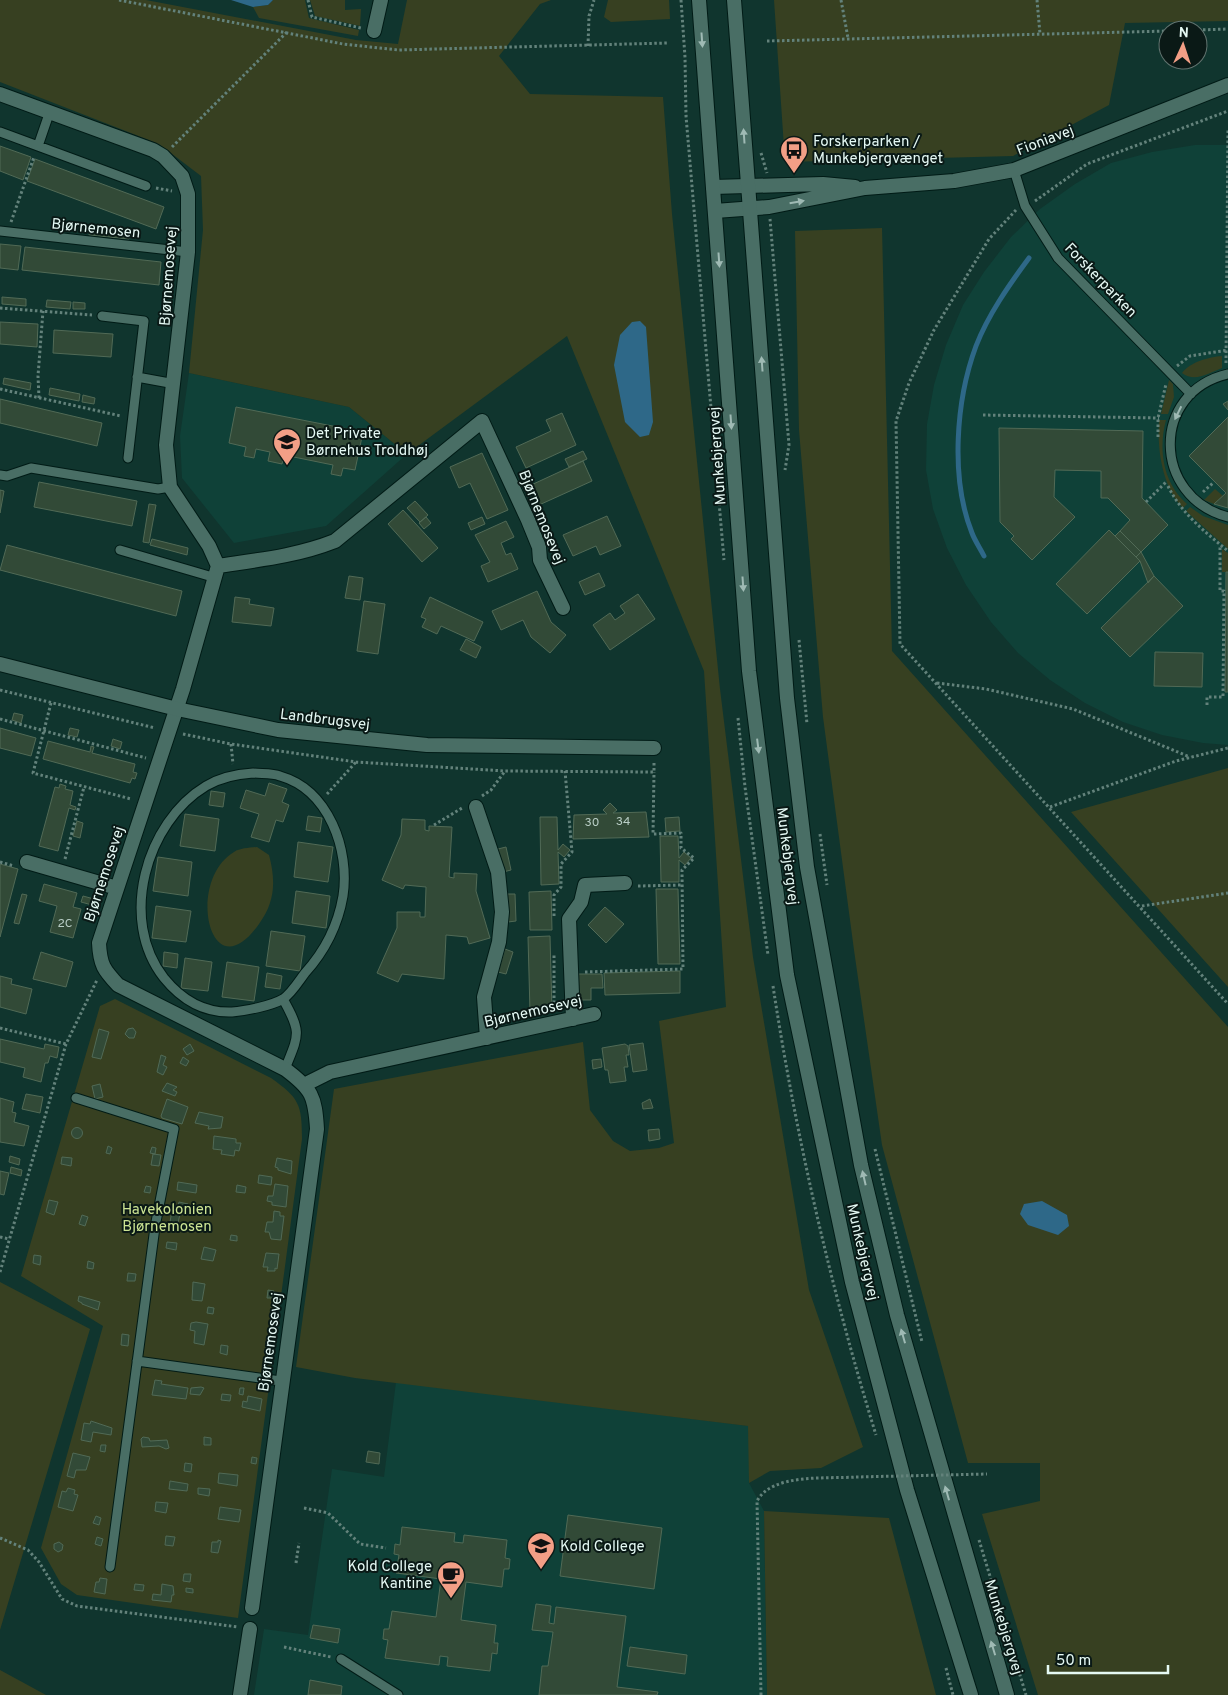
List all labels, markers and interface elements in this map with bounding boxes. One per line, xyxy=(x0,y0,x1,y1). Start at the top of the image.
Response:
north arrow xyxy=(1158,20,1208,70)
text: N xyxy=(1178,25,1189,42)
one-way arrow xyxy=(698,33,706,49)
street label: Fioniavej xyxy=(1014,122,1077,161)
one-way arrow xyxy=(740,128,748,144)
place label: Forskerparken / Munkebjergvænget xyxy=(813,133,943,169)
bus stop icon: Forskerparken / Munkebjergvænget xyxy=(779,135,809,174)
one-way arrow xyxy=(789,198,805,206)
street label: Bjørnemosen xyxy=(50,215,141,244)
street label: Bjørnemosevej xyxy=(157,226,182,327)
street label: Forskerparken xyxy=(1060,240,1140,322)
one-way arrow xyxy=(715,252,723,268)
one-way arrow xyxy=(758,356,766,372)
street label: Munkebjergvej xyxy=(706,406,731,506)
one-way arrow xyxy=(1174,406,1182,420)
one-way arrow xyxy=(727,414,735,430)
place label: Det Private Børnehus Troldhøj xyxy=(306,425,428,461)
school or university icon: Det Private Børnehus Troldhøj xyxy=(272,427,302,466)
street label: Bjørnemosevej xyxy=(513,468,568,567)
one-way arrow xyxy=(739,576,747,592)
street label: Landbrugsvej xyxy=(279,706,371,735)
one-way arrow xyxy=(754,738,762,754)
street label: Munkebjergvej xyxy=(771,806,802,906)
house number: 34 xyxy=(616,814,630,830)
house number: 30 xyxy=(585,815,599,831)
street label: Bjørnemosevej xyxy=(81,824,130,925)
house number: 2C xyxy=(57,916,73,932)
street label: Bjørnemosevej xyxy=(483,992,584,1033)
one-way arrow xyxy=(860,1171,868,1186)
park label: Havekolonien Bjørnemosen xyxy=(122,1201,212,1237)
street label: Munkebjergvej xyxy=(841,1202,882,1303)
street label: Bjørnemosevej xyxy=(255,1291,288,1393)
one-way arrow xyxy=(898,1329,906,1344)
one-way arrow xyxy=(942,1485,950,1500)
school or university icon: Kold College xyxy=(526,1531,556,1570)
place label: Kold College xyxy=(560,1538,645,1557)
place label: Kold College Kantine xyxy=(347,1558,432,1594)
cafe icon: Kold College Kantine xyxy=(436,1560,466,1599)
street label: Munkebjergvej xyxy=(979,1577,1026,1677)
one-way arrow xyxy=(989,1641,997,1656)
scale bar xyxy=(1048,1642,1168,1674)
text: 50 m xyxy=(1056,1652,1091,1671)

